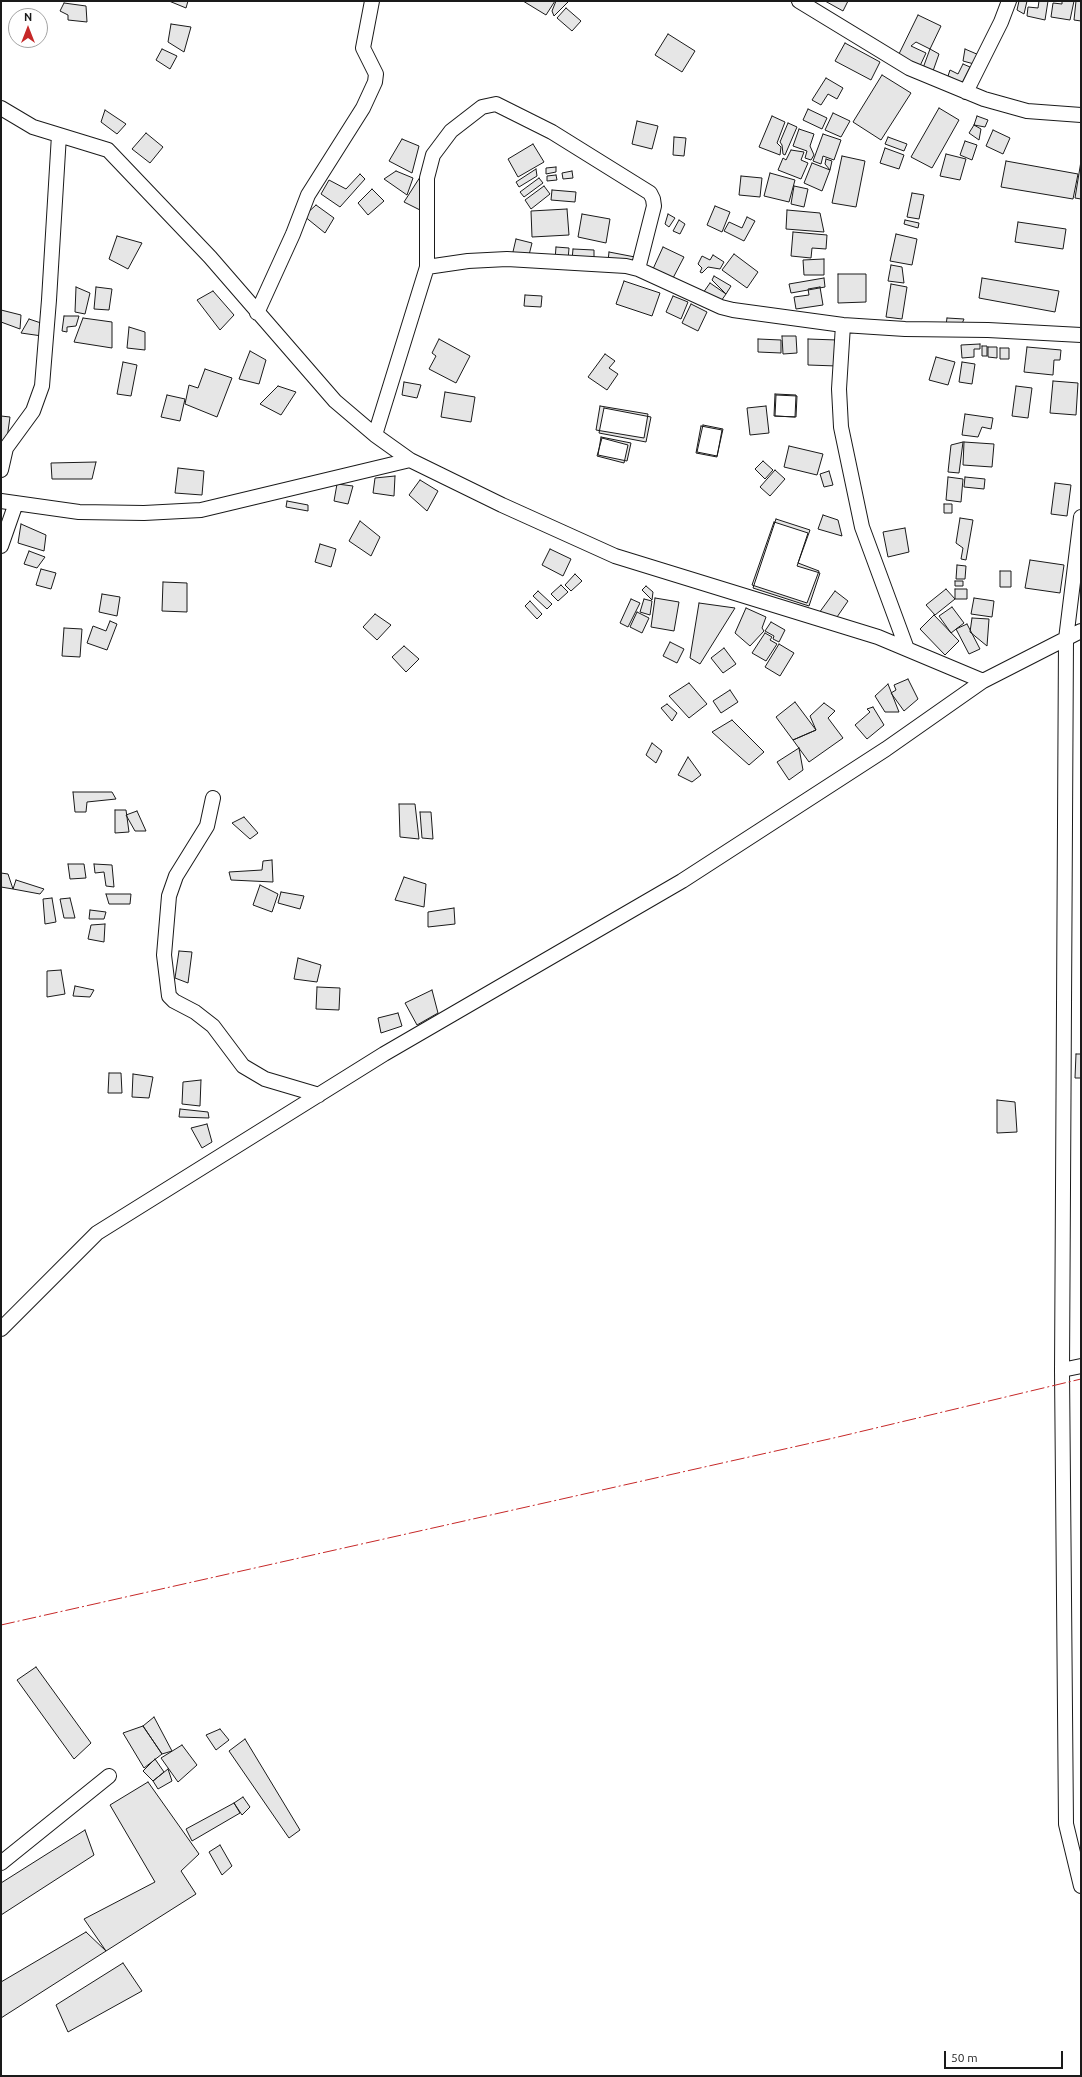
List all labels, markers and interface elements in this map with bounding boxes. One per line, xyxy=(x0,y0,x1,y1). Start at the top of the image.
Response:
north arrow xyxy=(8,8,48,48)
text: N xyxy=(24,11,32,23)
scale bar xyxy=(946,2043,1065,2069)
text: 50 m xyxy=(951,2051,978,2064)

